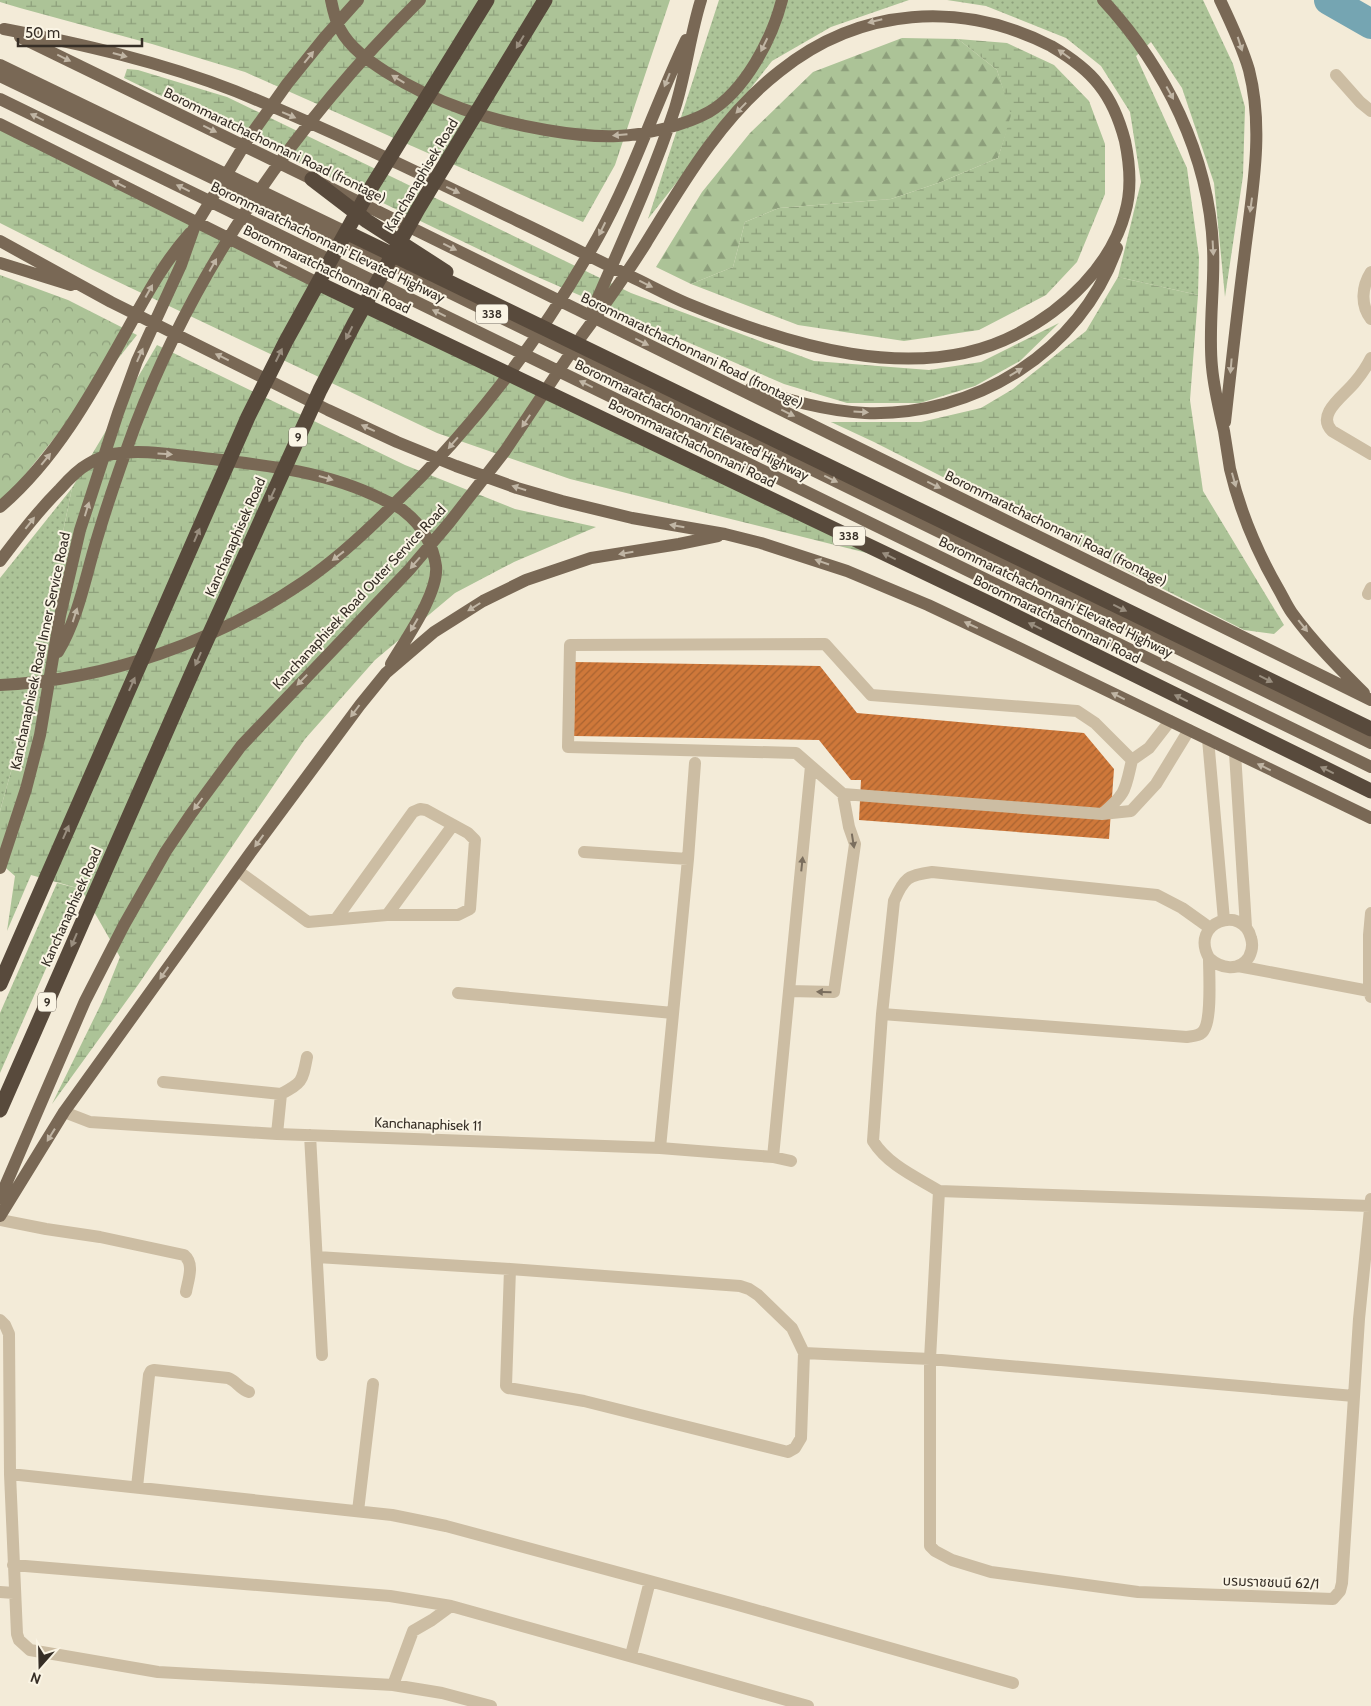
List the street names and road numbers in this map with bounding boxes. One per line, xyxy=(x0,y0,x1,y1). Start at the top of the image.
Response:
street label: Borommaratchachonnani Road (frontage) xyxy=(161,83,389,207)
street label: Kanchanaphisek Road xyxy=(380,115,462,235)
street label: Borommaratchachonnani Elevated Highway xyxy=(208,177,448,307)
street label: Borommaratchachonnani Road xyxy=(240,221,414,317)
street label: Borommaratchachonnani Road (frontage) xyxy=(578,288,806,412)
road number: 338 xyxy=(476,304,508,324)
street label: Borommaratchachonnani Elevated Highway xyxy=(572,355,812,485)
street label: Borommaratchachonnani Road xyxy=(605,395,779,491)
road number: 9 xyxy=(289,428,307,447)
street label: Borommaratchachonnani Road (frontage) xyxy=(942,466,1170,590)
street label: Kanchanaphisek Road xyxy=(201,475,269,599)
street label: Kanchanaphisek Road Outer Service Road xyxy=(269,501,449,693)
road number: 338 xyxy=(833,526,865,546)
street label: Kanchanaphisek Road Inner Service Road xyxy=(6,531,74,771)
street label: Borommaratchachonnani Elevated Highway xyxy=(936,532,1176,662)
street label: Borommaratchachonnani Road xyxy=(970,571,1144,667)
street label: Kanchanaphisek Road xyxy=(37,845,105,969)
road number: 9 xyxy=(38,992,56,1012)
street label: Kanchanaphisek 11 xyxy=(374,1113,482,1135)
street label: บรมราชชนนี 62/1 xyxy=(1222,1571,1320,1593)

